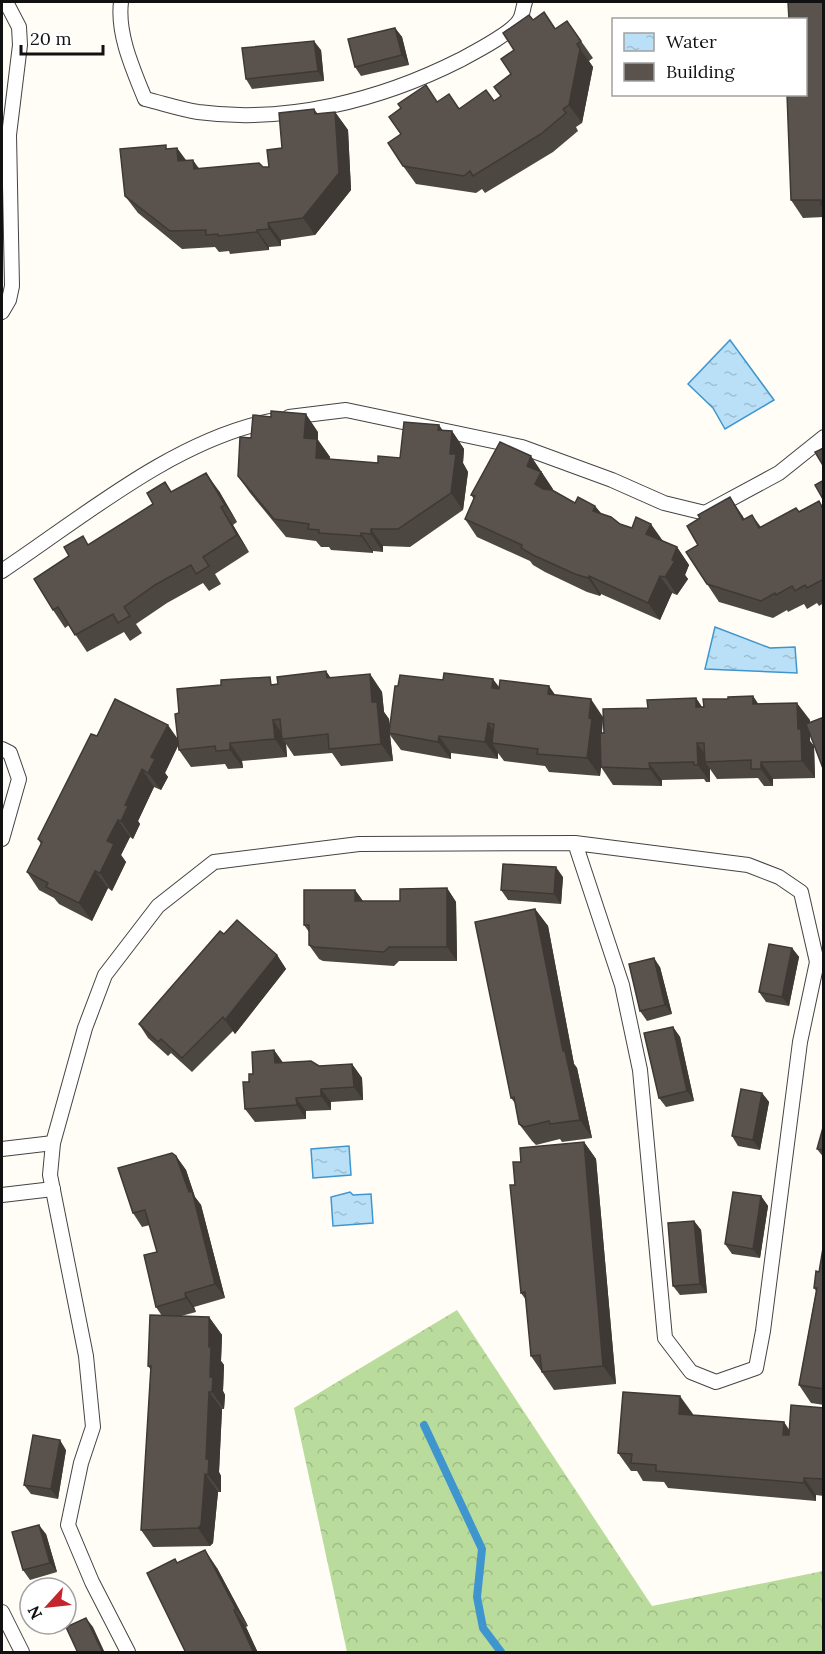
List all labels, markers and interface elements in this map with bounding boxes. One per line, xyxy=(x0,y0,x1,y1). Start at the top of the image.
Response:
scale bar xyxy=(21,18,104,56)
legend xyxy=(612,18,807,96)
text: 20 m xyxy=(30,27,72,50)
text: Water xyxy=(666,30,717,53)
text: Building xyxy=(666,60,736,83)
north arrow xyxy=(18,1576,78,1636)
text: N xyxy=(23,1603,46,1623)

